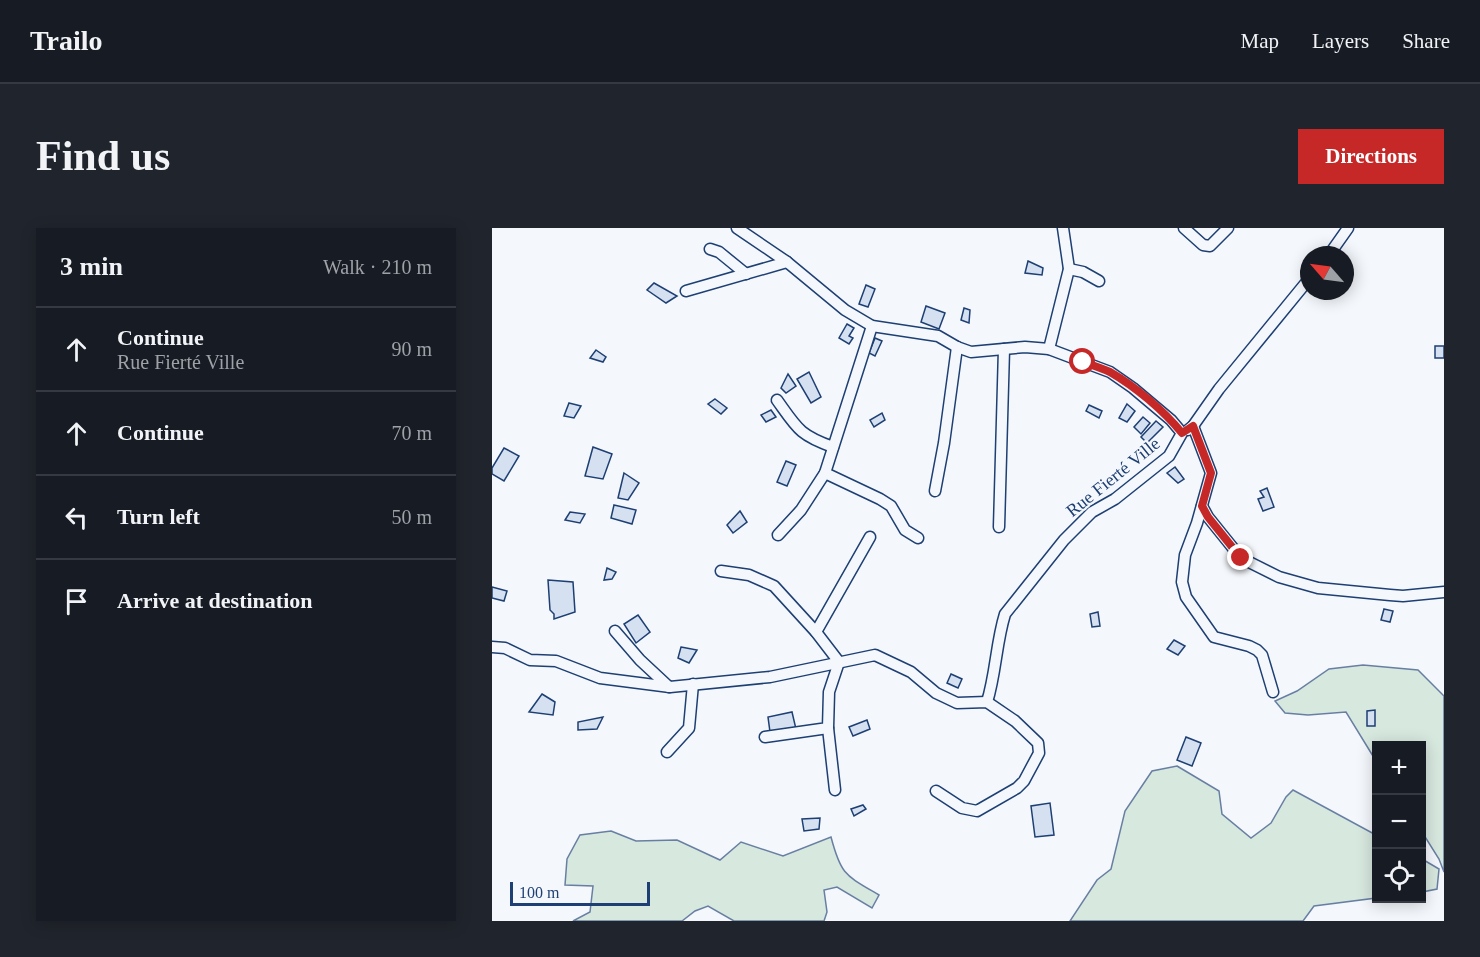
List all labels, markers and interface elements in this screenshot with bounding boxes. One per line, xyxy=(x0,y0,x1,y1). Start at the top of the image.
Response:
text: Trailo xyxy=(30,25,103,56)
text: Map xyxy=(1241,29,1279,53)
text: Layers xyxy=(1312,29,1369,53)
text: Share xyxy=(1402,29,1450,53)
button: Directions xyxy=(1298,129,1444,184)
text: Find us xyxy=(36,133,170,179)
north arrow xyxy=(1300,246,1354,300)
text: 3 min xyxy=(60,252,123,281)
text: Walk · 210 m xyxy=(323,256,432,278)
text: Continue xyxy=(117,325,204,350)
icon: ahead xyxy=(60,333,93,366)
text: 90 m xyxy=(391,338,432,360)
route start xyxy=(1069,348,1095,374)
text: Rue Fierté Ville xyxy=(117,351,244,373)
icon: ahead xyxy=(60,417,93,450)
text: Continue xyxy=(117,420,204,445)
text: 70 m xyxy=(391,422,432,444)
street label: Rue Fierté Ville xyxy=(1062,433,1164,521)
icon: left xyxy=(60,501,93,534)
text: Turn left xyxy=(117,504,200,529)
text: 50 m xyxy=(391,506,432,528)
route end xyxy=(1227,544,1253,570)
icon: arrive xyxy=(60,585,93,618)
text: Arrive at destination xyxy=(117,588,313,613)
map controls xyxy=(1372,741,1426,903)
button: + xyxy=(1372,741,1426,795)
button: − xyxy=(1372,795,1426,849)
button: locate xyxy=(1372,849,1426,903)
scale bar xyxy=(510,879,650,906)
text: 100 m xyxy=(519,884,559,901)

